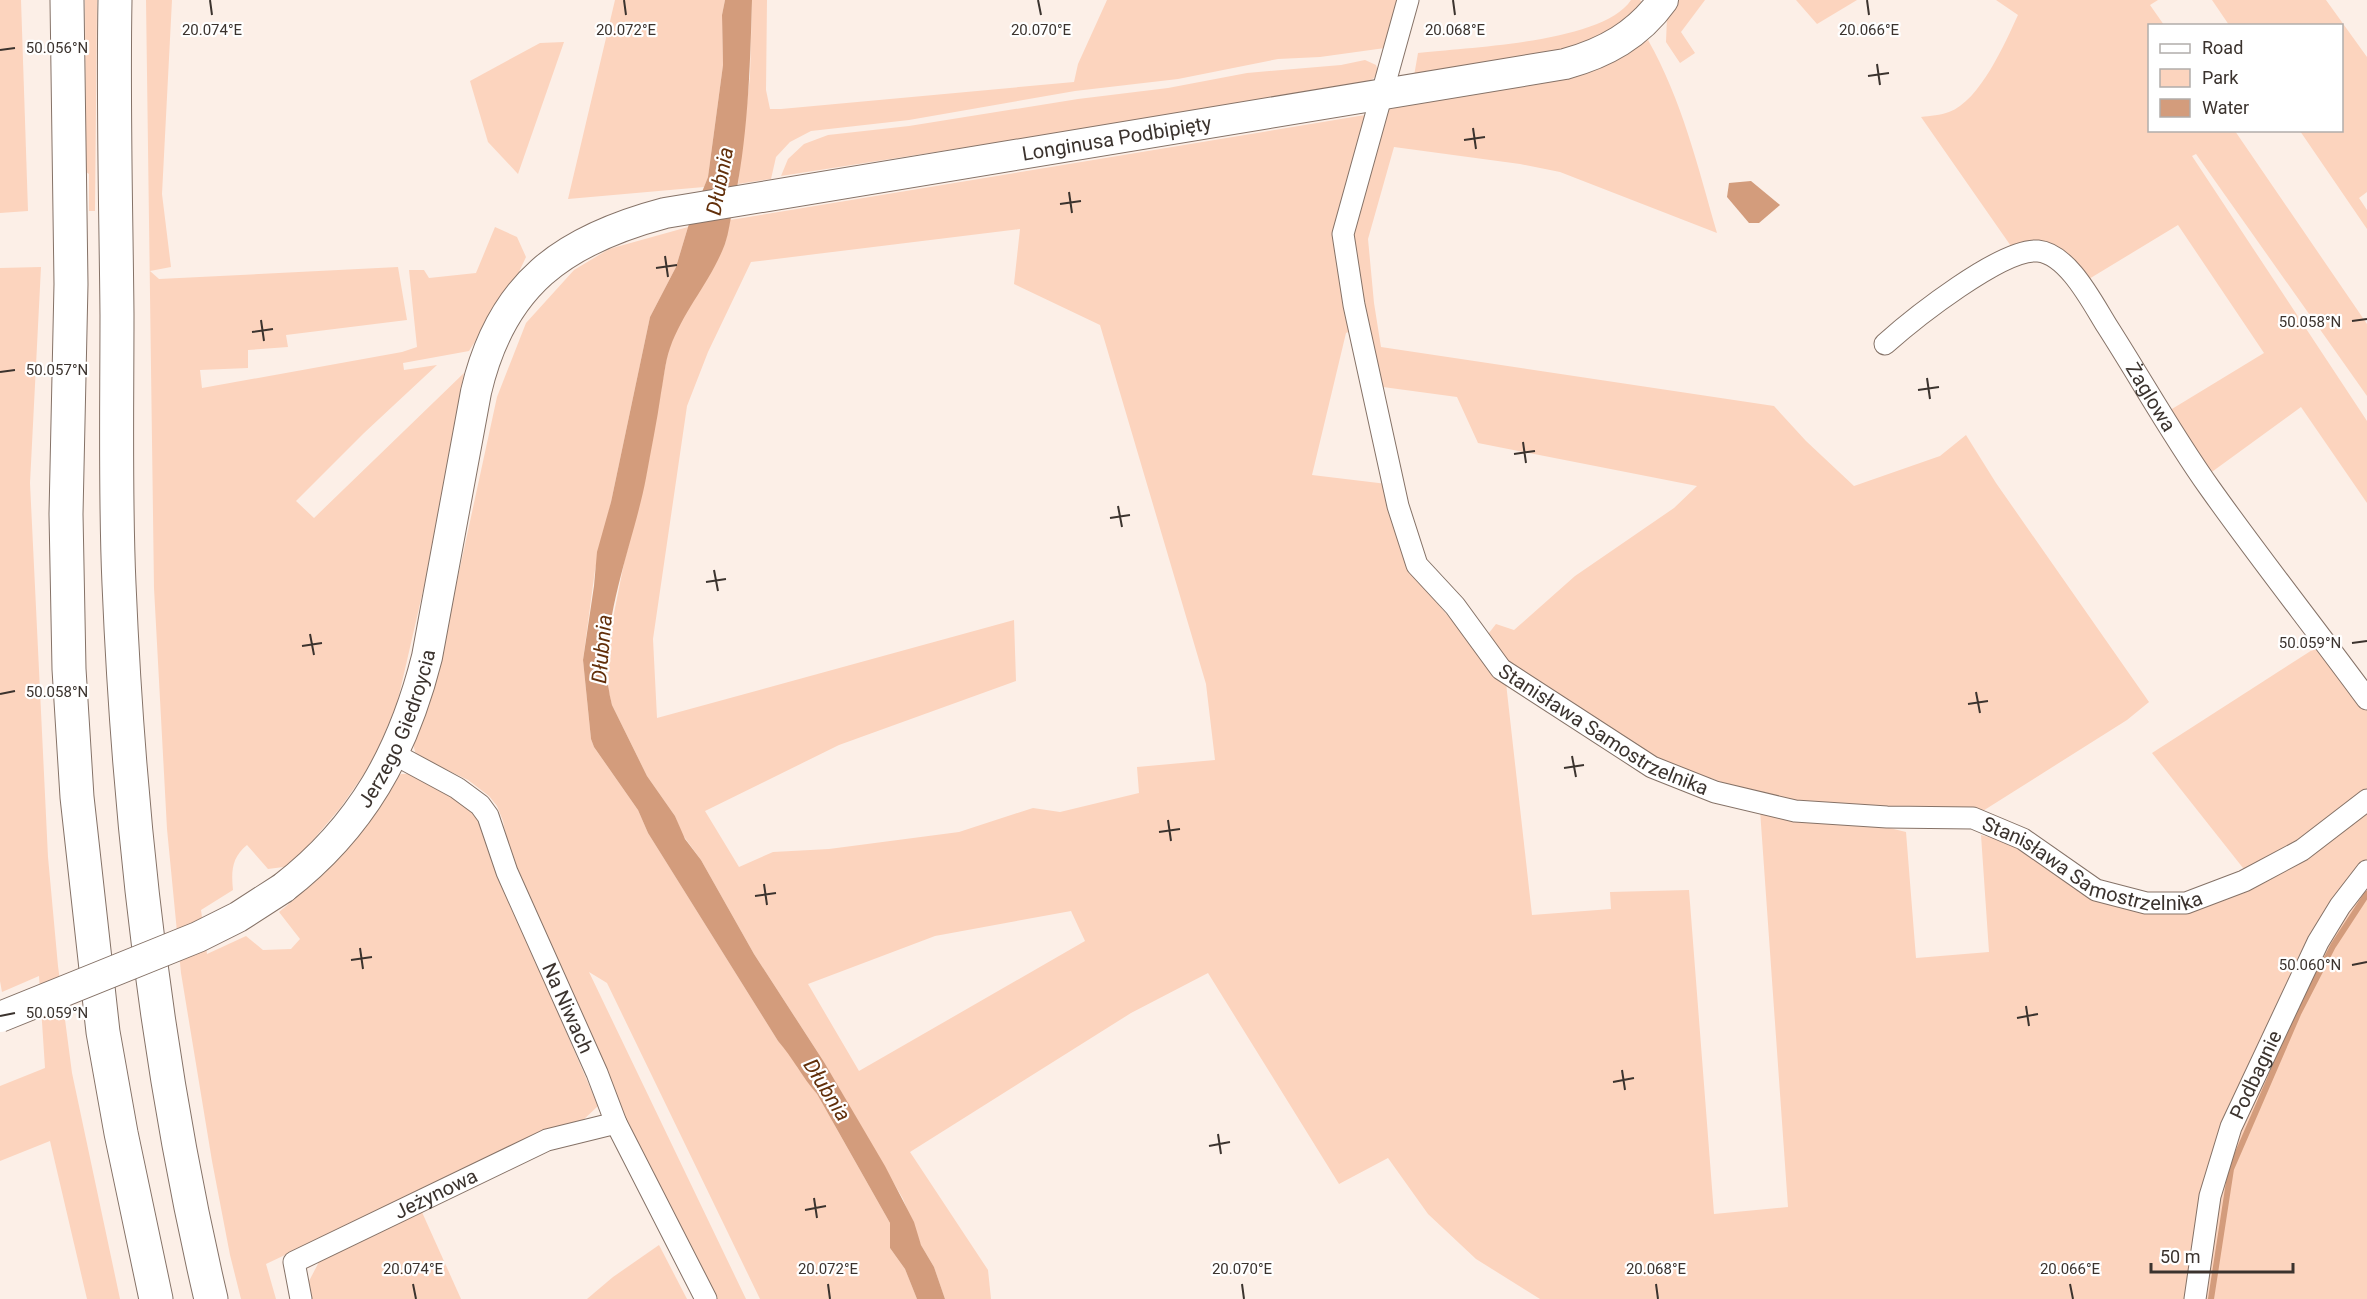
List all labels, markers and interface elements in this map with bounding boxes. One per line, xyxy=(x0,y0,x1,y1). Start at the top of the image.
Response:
text: 20.074°E xyxy=(182,21,243,39)
text: 20.072°E xyxy=(596,21,657,39)
text: 20.070°E xyxy=(1011,21,1072,39)
text: 20.068°E xyxy=(1425,21,1486,39)
text: 20.066°E xyxy=(1839,21,1900,39)
legend xyxy=(2148,24,2343,132)
text: Road xyxy=(2202,37,2243,58)
text: 50.056°N xyxy=(26,39,88,57)
text: Park xyxy=(2202,67,2239,88)
text: Water xyxy=(2202,97,2249,118)
street label: Longinusa Podbipięty xyxy=(1020,111,1214,166)
water label: Dłubnia xyxy=(702,145,738,217)
text: 50.058°N xyxy=(2279,313,2341,331)
street label: Żaglowa xyxy=(2121,358,2181,436)
text: 50.057°N xyxy=(26,361,88,379)
water label: Dłubnia xyxy=(587,614,617,684)
text: 50.059°N xyxy=(2279,634,2341,652)
street label: Jerzego Giedroycia xyxy=(353,648,440,812)
street label: Stanisława Samostrzelnika xyxy=(1494,659,1712,800)
text: 50.058°N xyxy=(26,683,88,701)
street label: Stanisława Samostrzelnika xyxy=(1979,811,2206,916)
text: 50.060°N xyxy=(2279,956,2341,974)
street label: Na Niwach xyxy=(537,959,599,1057)
text: 50.059°N xyxy=(26,1004,88,1022)
street label: Podbagnie xyxy=(2225,1027,2287,1123)
water label: Dłubnia xyxy=(799,1054,855,1126)
street label: Jeżynowa xyxy=(390,1163,481,1224)
scale bar xyxy=(2151,1236,2294,1274)
text: 50 m xyxy=(2160,1246,2200,1267)
text: 20.074°E xyxy=(383,1260,444,1278)
text: 20.072°E xyxy=(798,1260,859,1278)
text: 20.070°E xyxy=(1212,1260,1273,1278)
text: 20.068°E xyxy=(1626,1260,1687,1278)
text: 20.066°E xyxy=(2040,1260,2101,1278)

